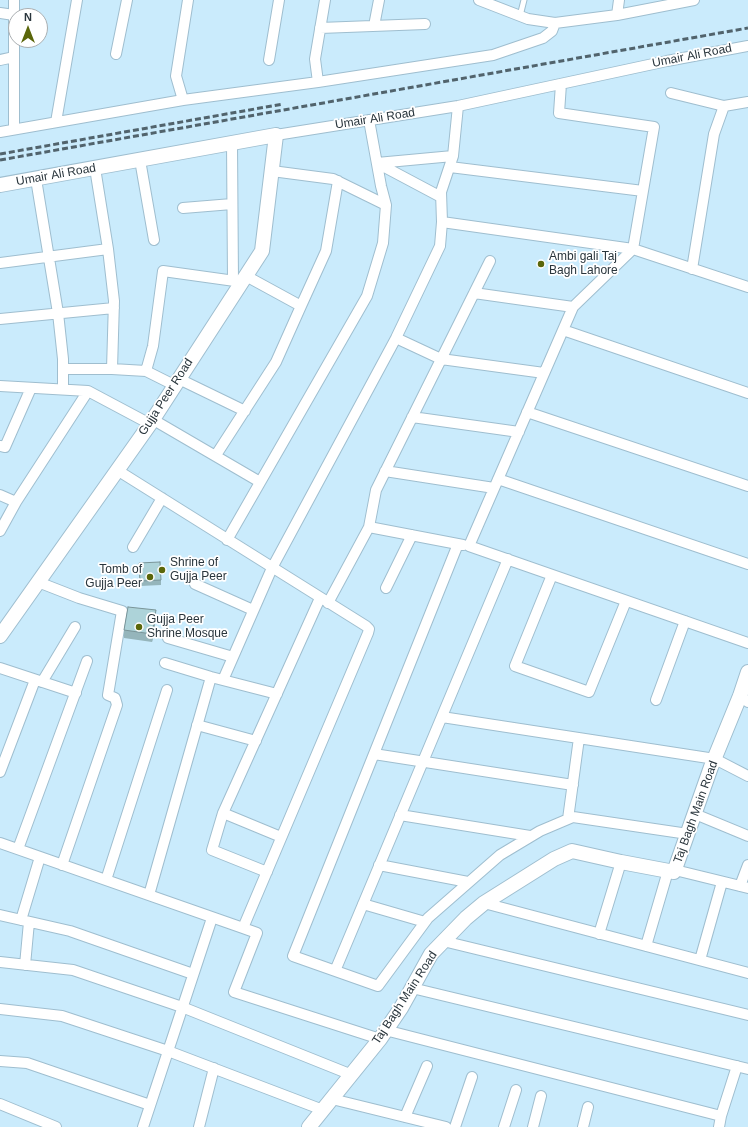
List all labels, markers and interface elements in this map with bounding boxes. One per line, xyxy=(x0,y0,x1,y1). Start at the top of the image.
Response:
north arrow xyxy=(8,8,48,48)
text: N xyxy=(24,11,32,23)
street label: Umair Ali Road xyxy=(651,41,733,71)
street label: Umair Ali Road xyxy=(334,106,416,132)
street label: Umair Ali Road xyxy=(15,161,97,189)
place label: Ambi gali Taj Bagh Lahore xyxy=(549,250,618,278)
marker: Ambi gali Taj Bagh Lahore xyxy=(536,259,546,269)
street label: Gujja Peer Road xyxy=(136,356,196,438)
place label: Shrine of Gujja Peer xyxy=(170,556,227,584)
place label: Tomb of Gujja Peer xyxy=(85,563,142,591)
marker: Shrine of Gujja Peer xyxy=(157,565,167,575)
marker: Tomb of Gujja Peer xyxy=(145,572,155,582)
place label: Gujja Peer Shrine Mosque xyxy=(147,613,228,641)
marker: Gujja Peer Shrine Mosque xyxy=(134,622,144,632)
street label: Taj Bagh Main Road xyxy=(671,759,721,865)
street label: Taj Bagh Main Road xyxy=(370,949,440,1047)

